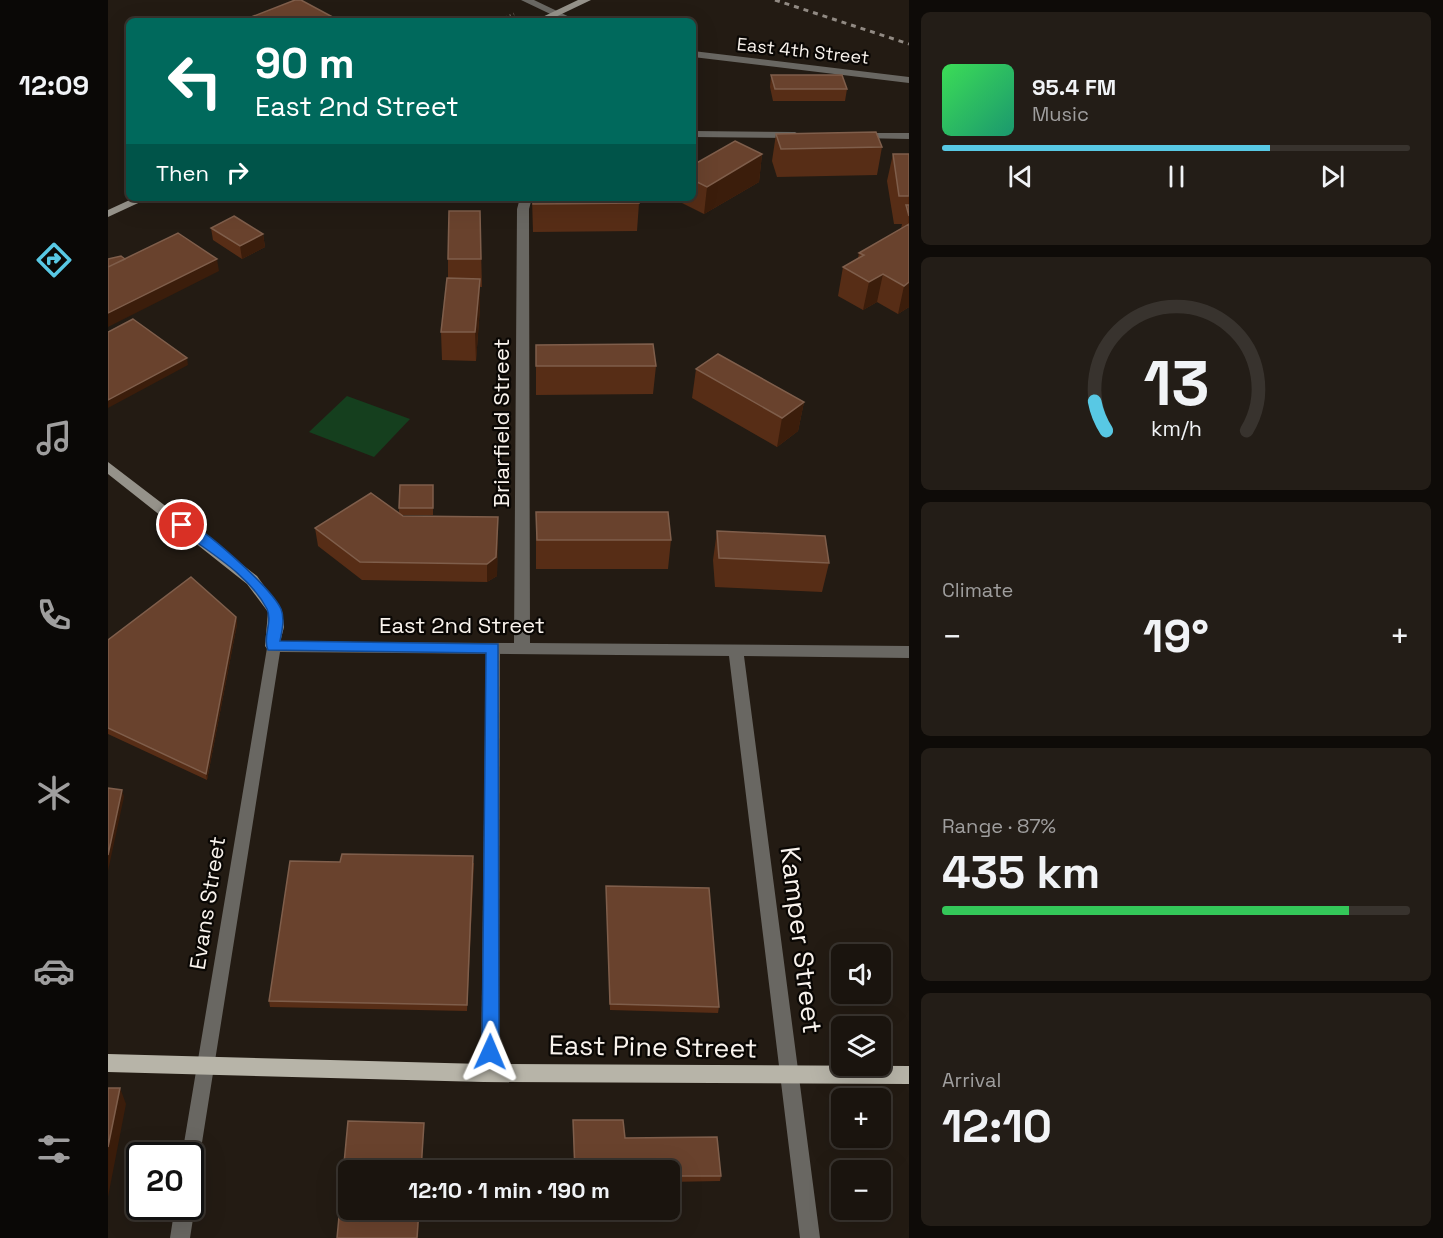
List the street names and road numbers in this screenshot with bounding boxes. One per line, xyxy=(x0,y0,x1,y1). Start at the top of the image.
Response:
street label: East 4th Street xyxy=(736,32,870,69)
street label: Briarfield Street xyxy=(487,338,515,508)
street label: East 2nd Street xyxy=(379,611,545,639)
street label: Evans Street xyxy=(183,834,231,972)
street label: Kamper Street xyxy=(773,844,830,1035)
street label: East Pine Street xyxy=(548,1027,758,1066)

